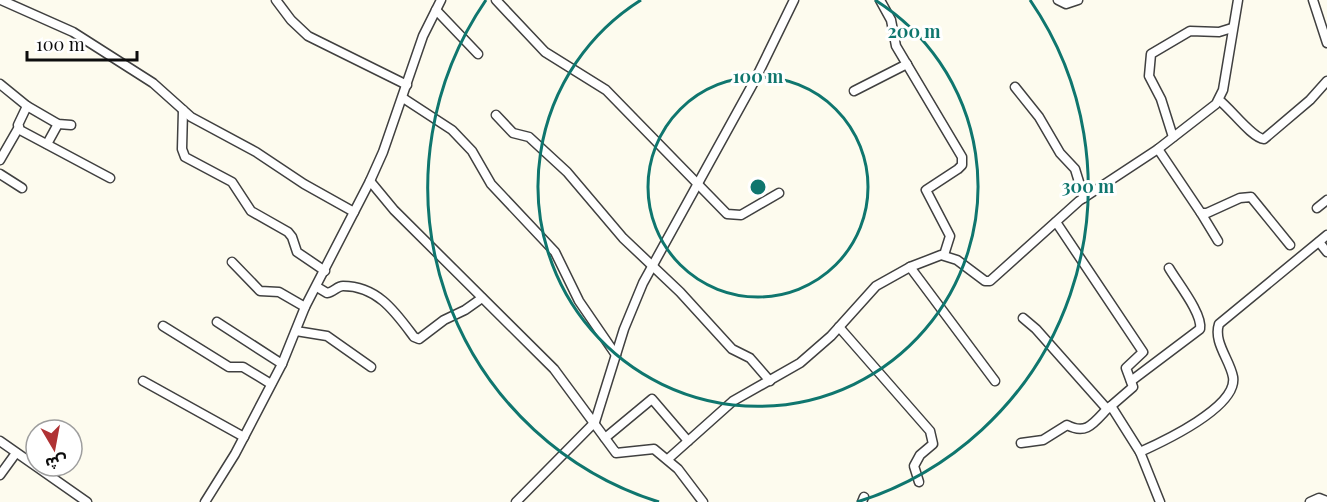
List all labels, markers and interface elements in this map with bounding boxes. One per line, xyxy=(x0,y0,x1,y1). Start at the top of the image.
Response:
text: 200 m xyxy=(887,19,941,43)
scale bar xyxy=(27,24,136,62)
text: 100 m xyxy=(36,32,85,56)
text: 100 m xyxy=(733,64,784,88)
text: 300 m xyxy=(1062,174,1115,198)
centre of rings xyxy=(748,177,768,197)
north arrow xyxy=(24,418,84,478)
text: ش xyxy=(44,451,69,476)

